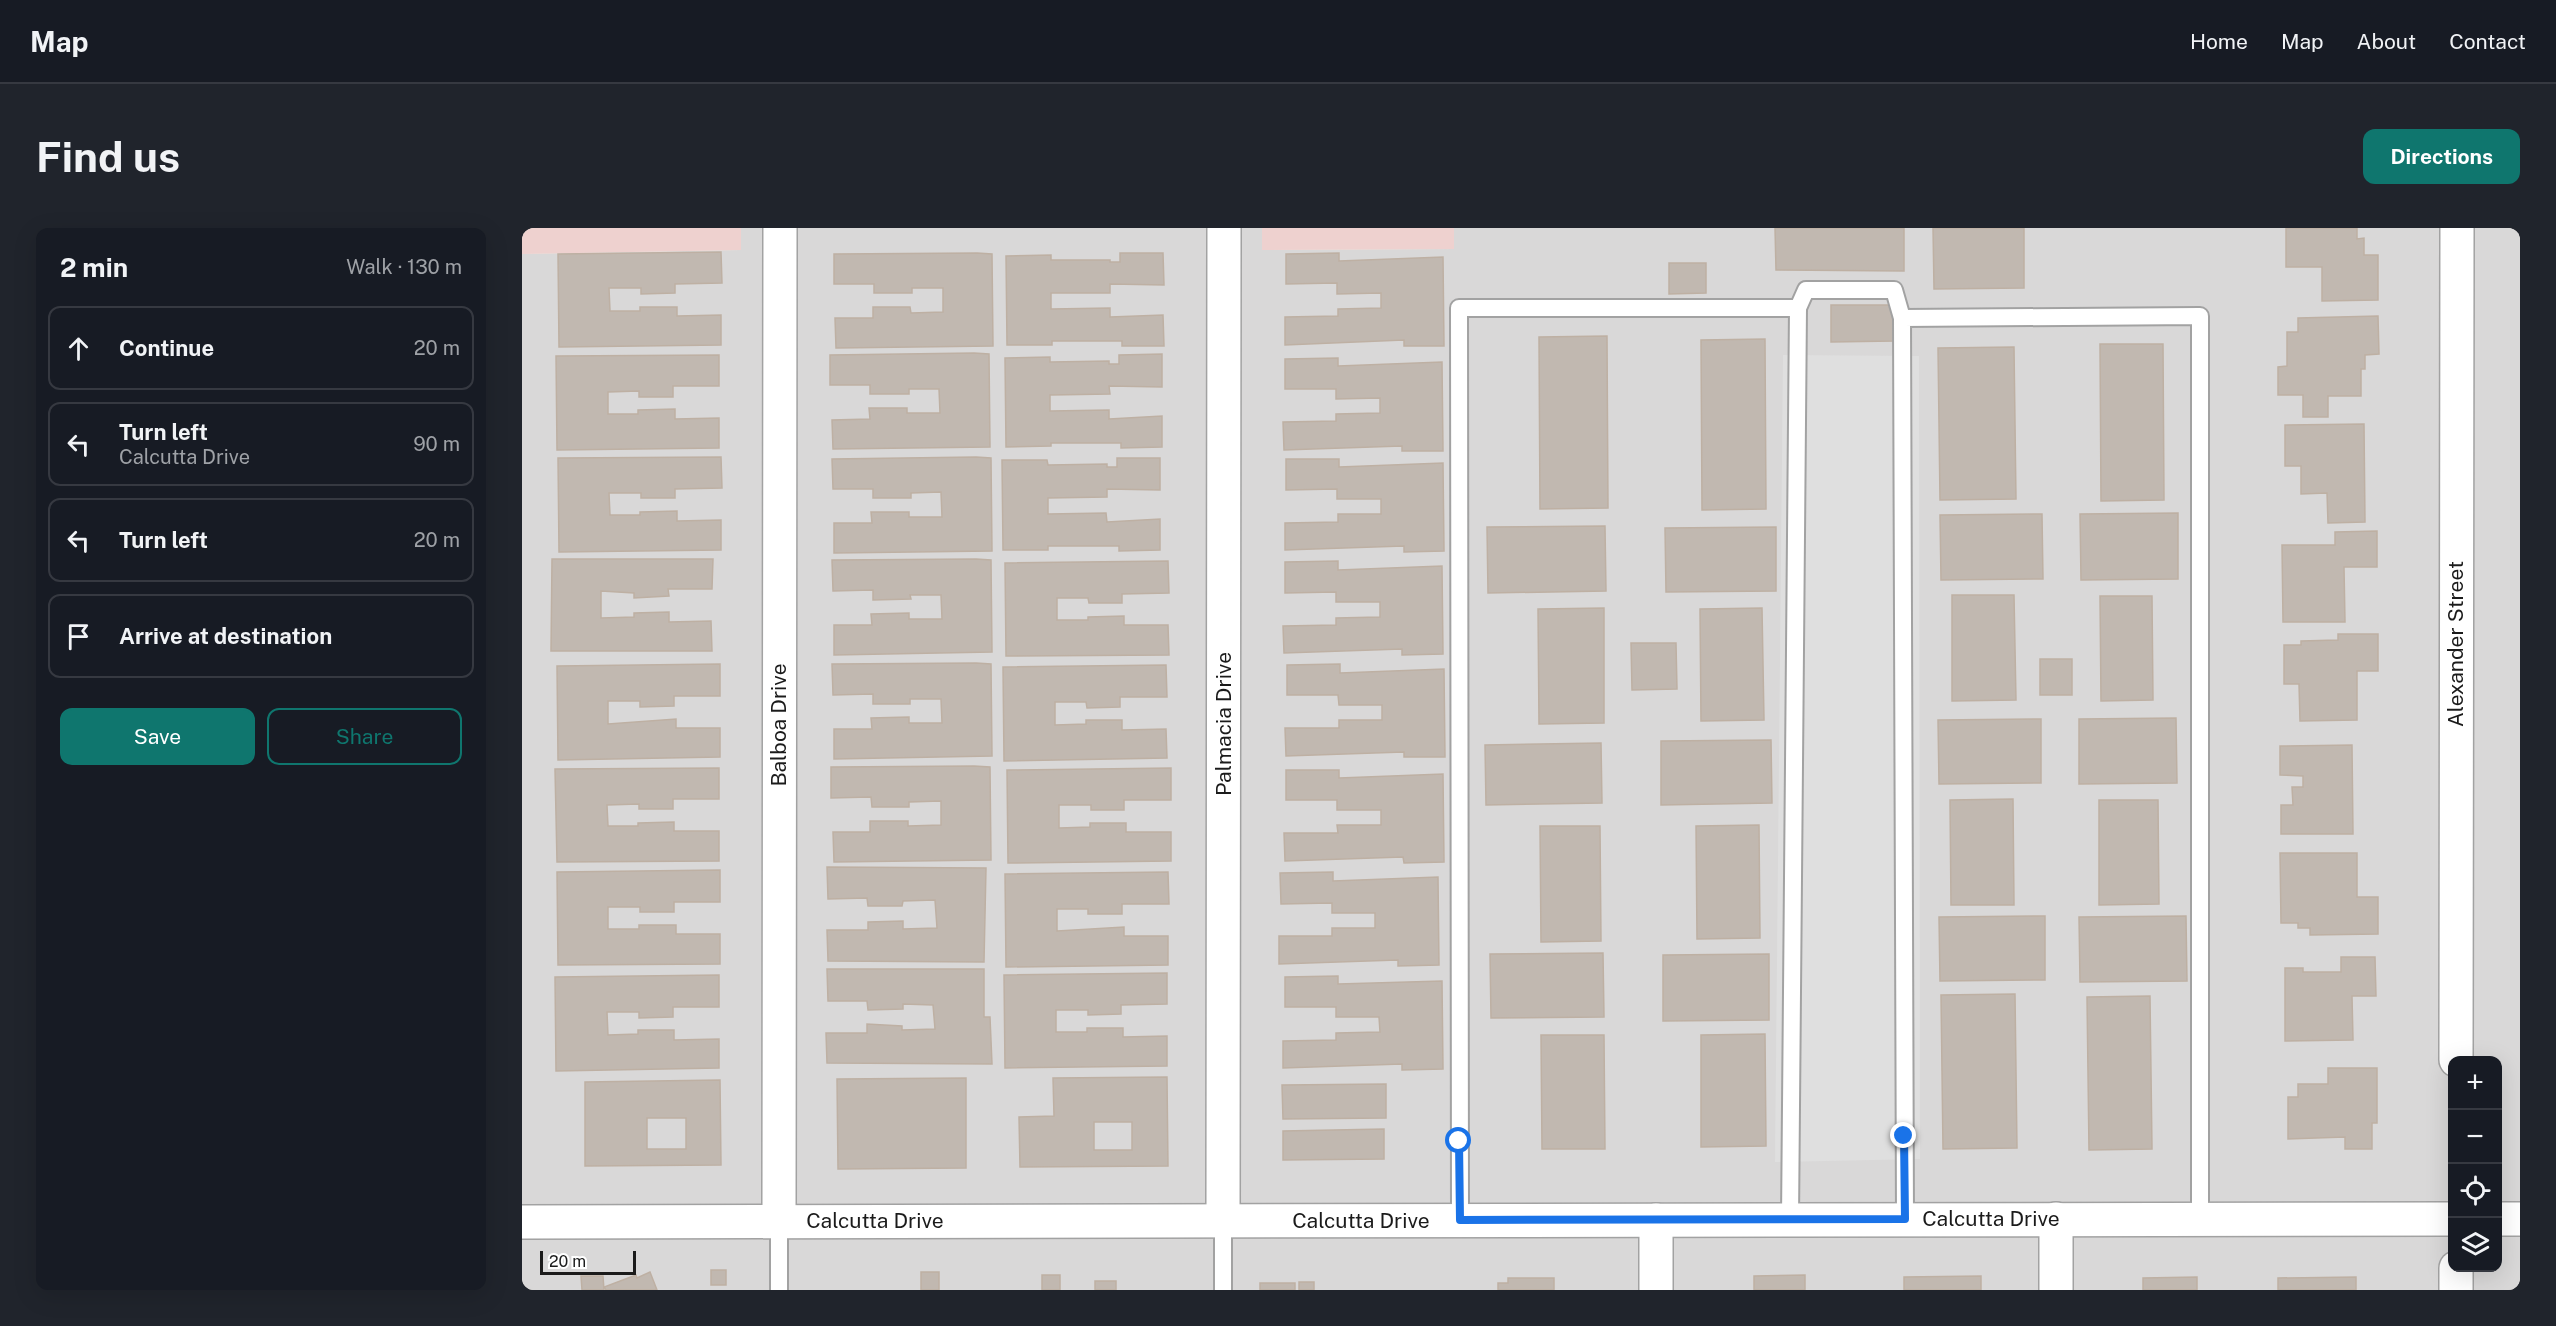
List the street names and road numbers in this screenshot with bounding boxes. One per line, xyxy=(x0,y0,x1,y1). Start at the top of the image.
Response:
street label: Alexander Street xyxy=(2443,561,2468,727)
street label: Palmacia Drive xyxy=(1211,652,1236,796)
street label: Balboa Drive xyxy=(766,663,791,787)
street label: Calcutta Drive xyxy=(1922,1206,2060,1231)
street label: Calcutta Drive xyxy=(806,1208,944,1233)
street label: Calcutta Drive xyxy=(1292,1208,1430,1233)

